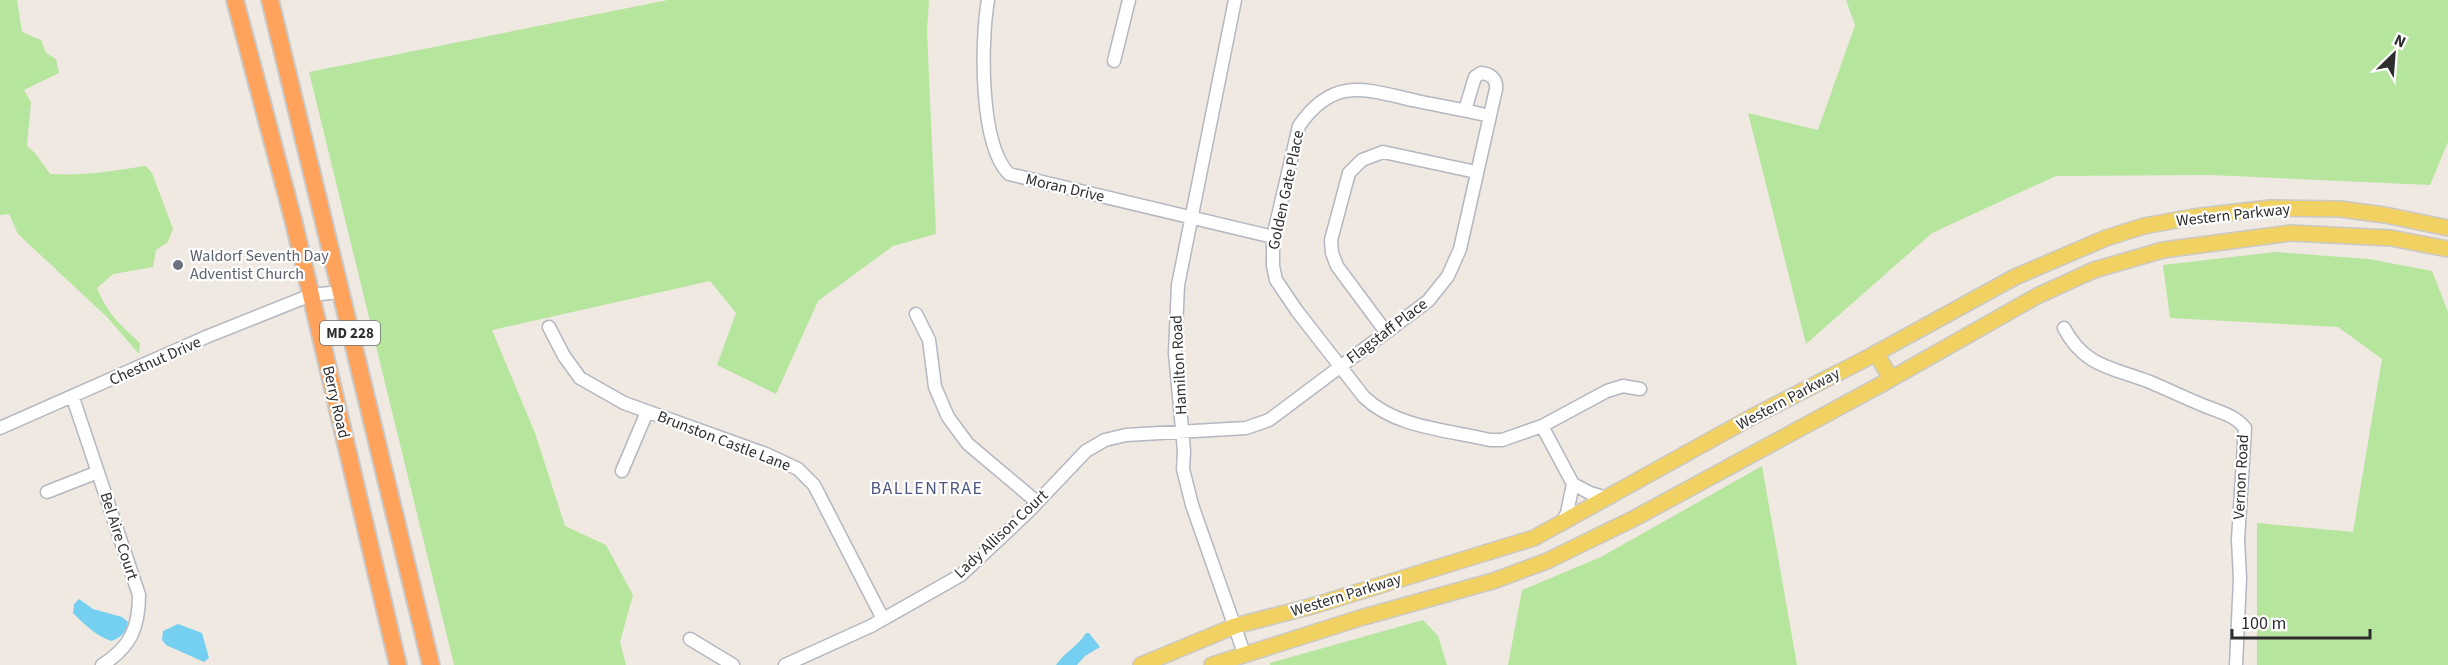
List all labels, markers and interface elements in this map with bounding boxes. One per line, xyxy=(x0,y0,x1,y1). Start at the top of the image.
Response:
north arrow xyxy=(2364,24,2424,84)
text: N xyxy=(2390,29,2409,54)
street label: Golden Gate Place xyxy=(1263,128,1309,252)
street label: Moran Drive xyxy=(1023,168,1107,208)
street label: Western Parkway xyxy=(2175,198,2292,232)
place label: Waldorf Seventh Day Adventist Church xyxy=(190,245,329,285)
marker: Waldorf Seventh Day Adventist Church xyxy=(171,258,185,272)
street label: Flagstaff Place xyxy=(1342,293,1432,369)
street label: Hamilton Road xyxy=(1165,315,1193,415)
road number: MD 228 xyxy=(320,321,380,345)
street label: Chestnut Drive xyxy=(106,331,204,391)
street label: Western Parkway xyxy=(1732,362,1844,436)
street label: Berry Road xyxy=(317,364,355,440)
street label: Brunston Castle Lane xyxy=(654,405,794,477)
street label: Vernon Road xyxy=(2228,434,2254,520)
district label: BALLENTRAE xyxy=(870,476,984,501)
street label: Lady Allison Court xyxy=(949,484,1053,583)
street label: Bel Aire Court xyxy=(94,489,144,583)
street label: Western Parkway xyxy=(1288,568,1404,622)
scale bar xyxy=(2232,602,2370,640)
text: 100 m xyxy=(2241,611,2286,636)

